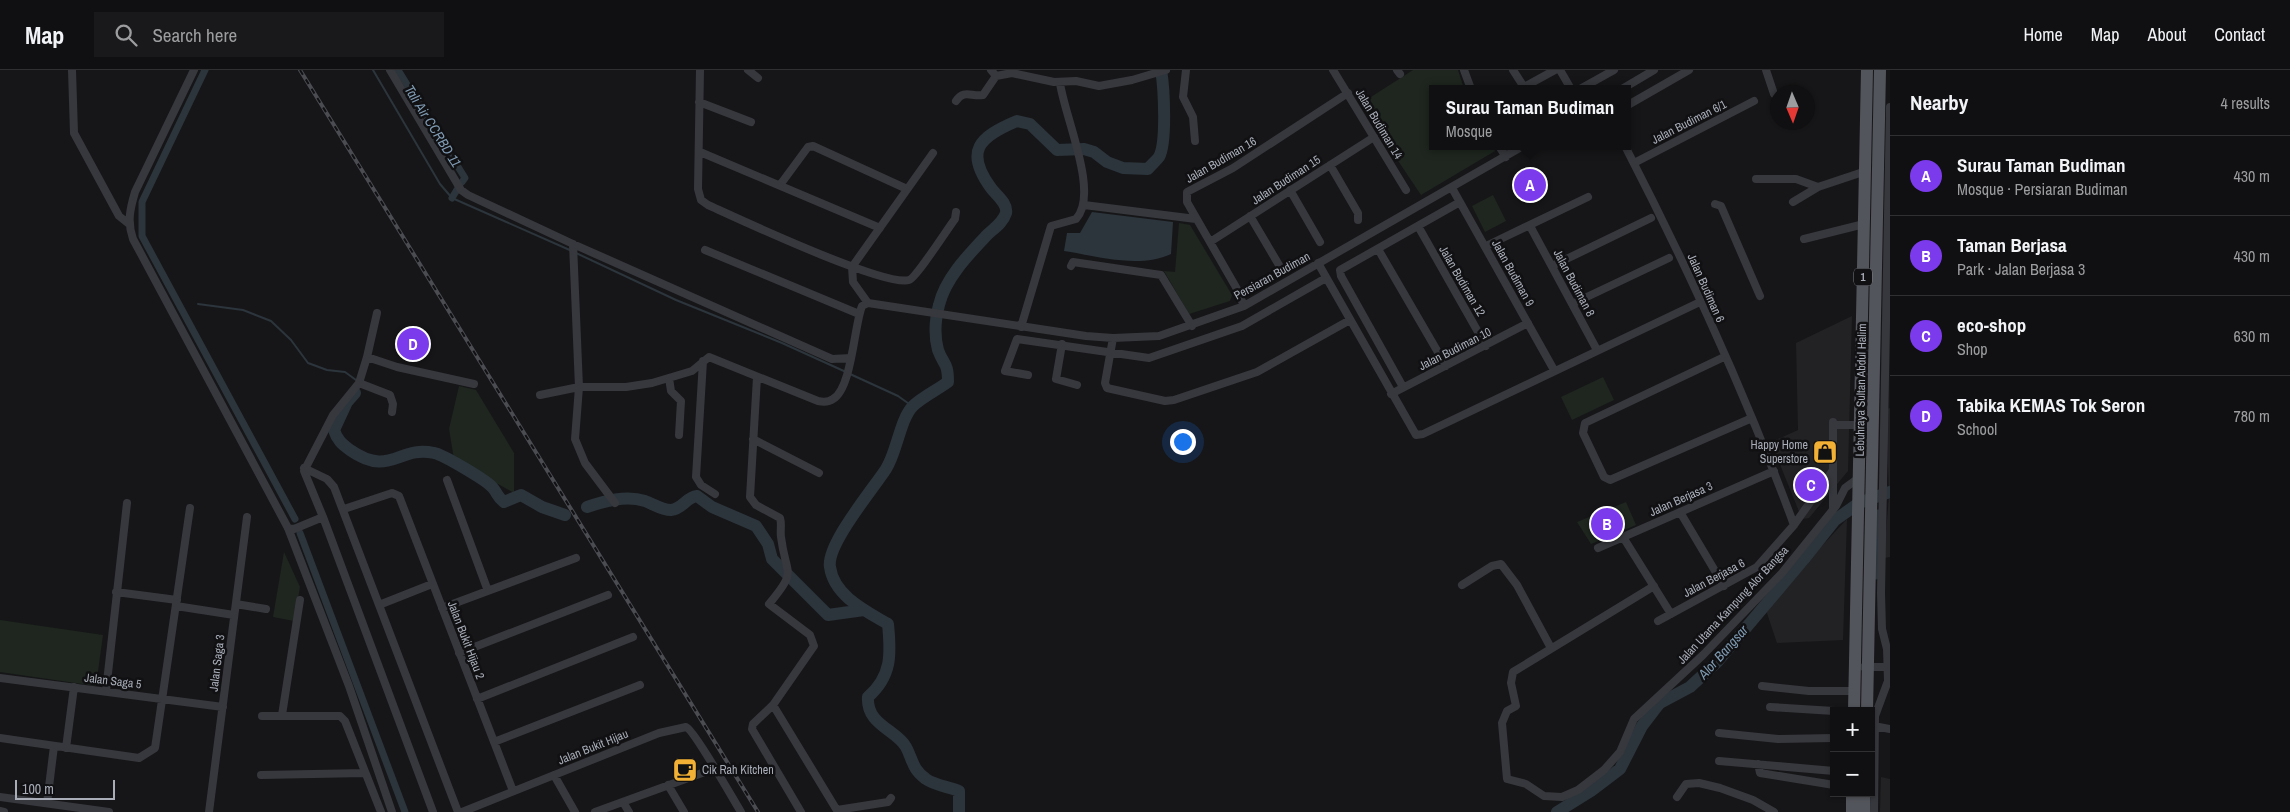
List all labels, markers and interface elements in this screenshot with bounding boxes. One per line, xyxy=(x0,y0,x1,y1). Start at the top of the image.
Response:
search box xyxy=(94,12,444,57)
text: Map xyxy=(25,19,64,51)
icon: search xyxy=(112,21,140,49)
text: Search here xyxy=(152,22,237,48)
text: Home xyxy=(2023,22,2063,47)
text: Map xyxy=(2091,22,2120,47)
text: About xyxy=(2148,22,2186,47)
text: Contact xyxy=(2214,22,2265,47)
water label: Tali Air CCRBD 11 xyxy=(401,82,465,170)
popup xyxy=(1429,85,1631,150)
north arrow xyxy=(1770,85,1815,130)
street label: Jalan Budiman 14 xyxy=(1352,86,1407,163)
text: Nearby xyxy=(1910,88,1968,117)
text: 4 results xyxy=(2220,92,2270,114)
text: Surau Taman Budiman xyxy=(1446,94,1614,120)
street label: Jalan Budiman 6/1 xyxy=(1649,96,1730,148)
text: Mosque xyxy=(1446,120,1492,142)
street label: Jalan Budiman 16 xyxy=(1183,133,1259,187)
street label: Jalan Budiman 15 xyxy=(1248,151,1324,208)
text: Surau Taman Budiman xyxy=(1957,152,2126,178)
text: A xyxy=(1921,165,1931,187)
text: 430 m xyxy=(2234,165,2270,187)
pin: A xyxy=(1514,166,1546,204)
text: Mosque · Persiaran Budiman xyxy=(1957,178,2128,200)
text: Taman Berjasa xyxy=(1957,232,2067,258)
street label: Jalan Budiman 9 xyxy=(1488,237,1538,309)
street label: Jalan Budiman 12 xyxy=(1435,243,1489,319)
text: B xyxy=(1921,245,1931,267)
text: 430 m xyxy=(2234,245,2270,267)
street label: Jalan Budiman 8 xyxy=(1550,247,1598,319)
street label: Persiaran Budiman xyxy=(1231,248,1313,304)
street label: Jalan Budiman 6 xyxy=(1684,251,1728,325)
text: Park · Jalan Berjasa 3 xyxy=(1957,258,2085,280)
road number: 1 xyxy=(1854,268,1872,286)
text: eco-shop xyxy=(1957,312,2026,338)
street label: Lebuhraya Sultan Abdul Halim xyxy=(1852,323,1870,457)
street label: Jalan Budiman 10 xyxy=(1416,324,1494,374)
pin: D xyxy=(397,325,429,363)
text: C xyxy=(1921,325,1931,347)
text: 630 m xyxy=(2234,325,2270,347)
text: Shop xyxy=(1957,338,1988,360)
text: Tabika KEMAS Tok Seron xyxy=(1957,392,2145,418)
text: D xyxy=(1921,405,1931,427)
text: 780 m xyxy=(2234,405,2270,427)
text: School xyxy=(1957,418,1997,440)
your location xyxy=(1170,429,1196,455)
place label: Happy Home Superstore xyxy=(1751,437,1808,467)
shop icon: Happy Home Superstore xyxy=(1812,439,1838,465)
pin: C xyxy=(1795,466,1827,504)
street label: Jalan Berjasa 3 xyxy=(1647,478,1715,520)
pin: B xyxy=(1591,505,1623,543)
street label: Jalan Utama Kampung Alor Bangsa xyxy=(1674,542,1792,667)
street label: Jalan Berjasa 6 xyxy=(1680,555,1748,601)
street label: Jalan Bukit Hijau 2 xyxy=(444,599,488,681)
water label: Alor Bangsar xyxy=(1693,620,1753,683)
street label: Jalan Saga 3 xyxy=(206,634,228,692)
street label: Jalan Saga 5 xyxy=(84,670,143,693)
map controls xyxy=(1830,707,1875,797)
button: + xyxy=(1830,707,1875,752)
street label: Jalan Bukit Hijau xyxy=(556,726,630,768)
button: − xyxy=(1830,752,1875,797)
cafe icon: Cik Rah Kitchen xyxy=(672,757,698,783)
place label: Cik Rah Kitchen xyxy=(702,762,774,778)
scale bar xyxy=(15,777,115,800)
text: 100 m xyxy=(22,780,54,798)

